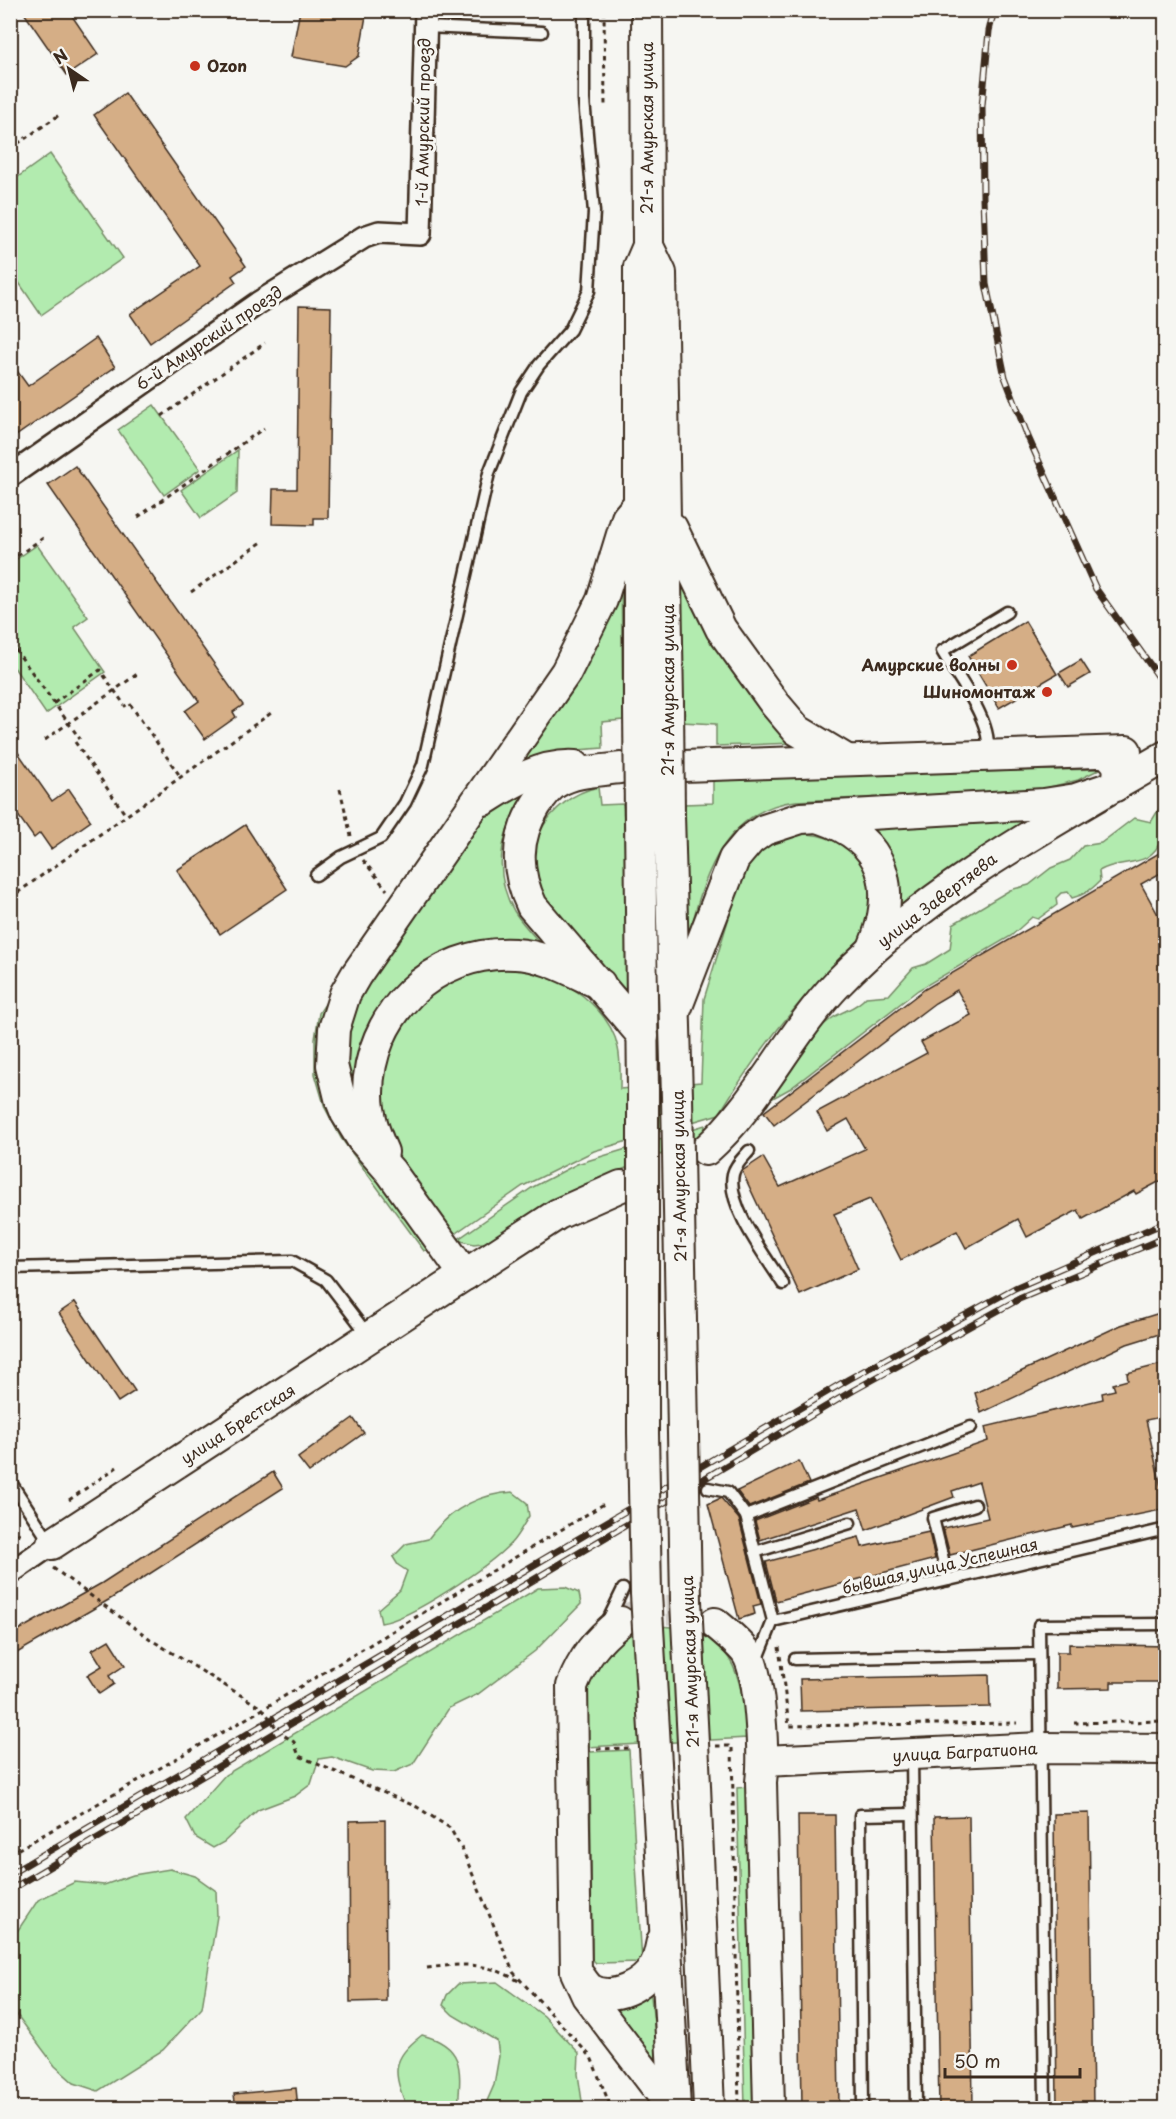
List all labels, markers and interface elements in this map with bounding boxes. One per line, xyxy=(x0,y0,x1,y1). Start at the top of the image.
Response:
street label: 1-й Амурский проезд xyxy=(409,38,435,206)
north arrow xyxy=(39,39,99,99)
text: N xyxy=(48,42,72,69)
street label: 21-я Амурская улица xyxy=(634,42,658,214)
place label: Ozon xyxy=(207,53,247,77)
marker: Ozon xyxy=(188,59,202,73)
street label: 6-й Амурский проезд xyxy=(130,279,287,395)
street label: 21-я Амурская улица xyxy=(655,604,679,776)
place label: Амурские волны xyxy=(860,652,1000,676)
marker: Амурские волны xyxy=(1005,658,1019,672)
place label: Шиномонтаж xyxy=(923,679,1035,703)
marker: Шиномонтаж xyxy=(1040,685,1054,699)
street label: улица Завертяева xyxy=(872,846,1001,952)
street label: 21-я Амурская улица xyxy=(664,1090,692,1262)
street label: улица Брестская xyxy=(175,1377,299,1469)
street label: бывшая улица Успешная xyxy=(840,1531,1040,1599)
street label: 21-я Амурская улица xyxy=(674,1576,704,1748)
street label: улица Багратиона xyxy=(892,1735,1038,1767)
scale bar xyxy=(945,2041,1080,2079)
text: 50 m xyxy=(954,2047,1001,2074)

